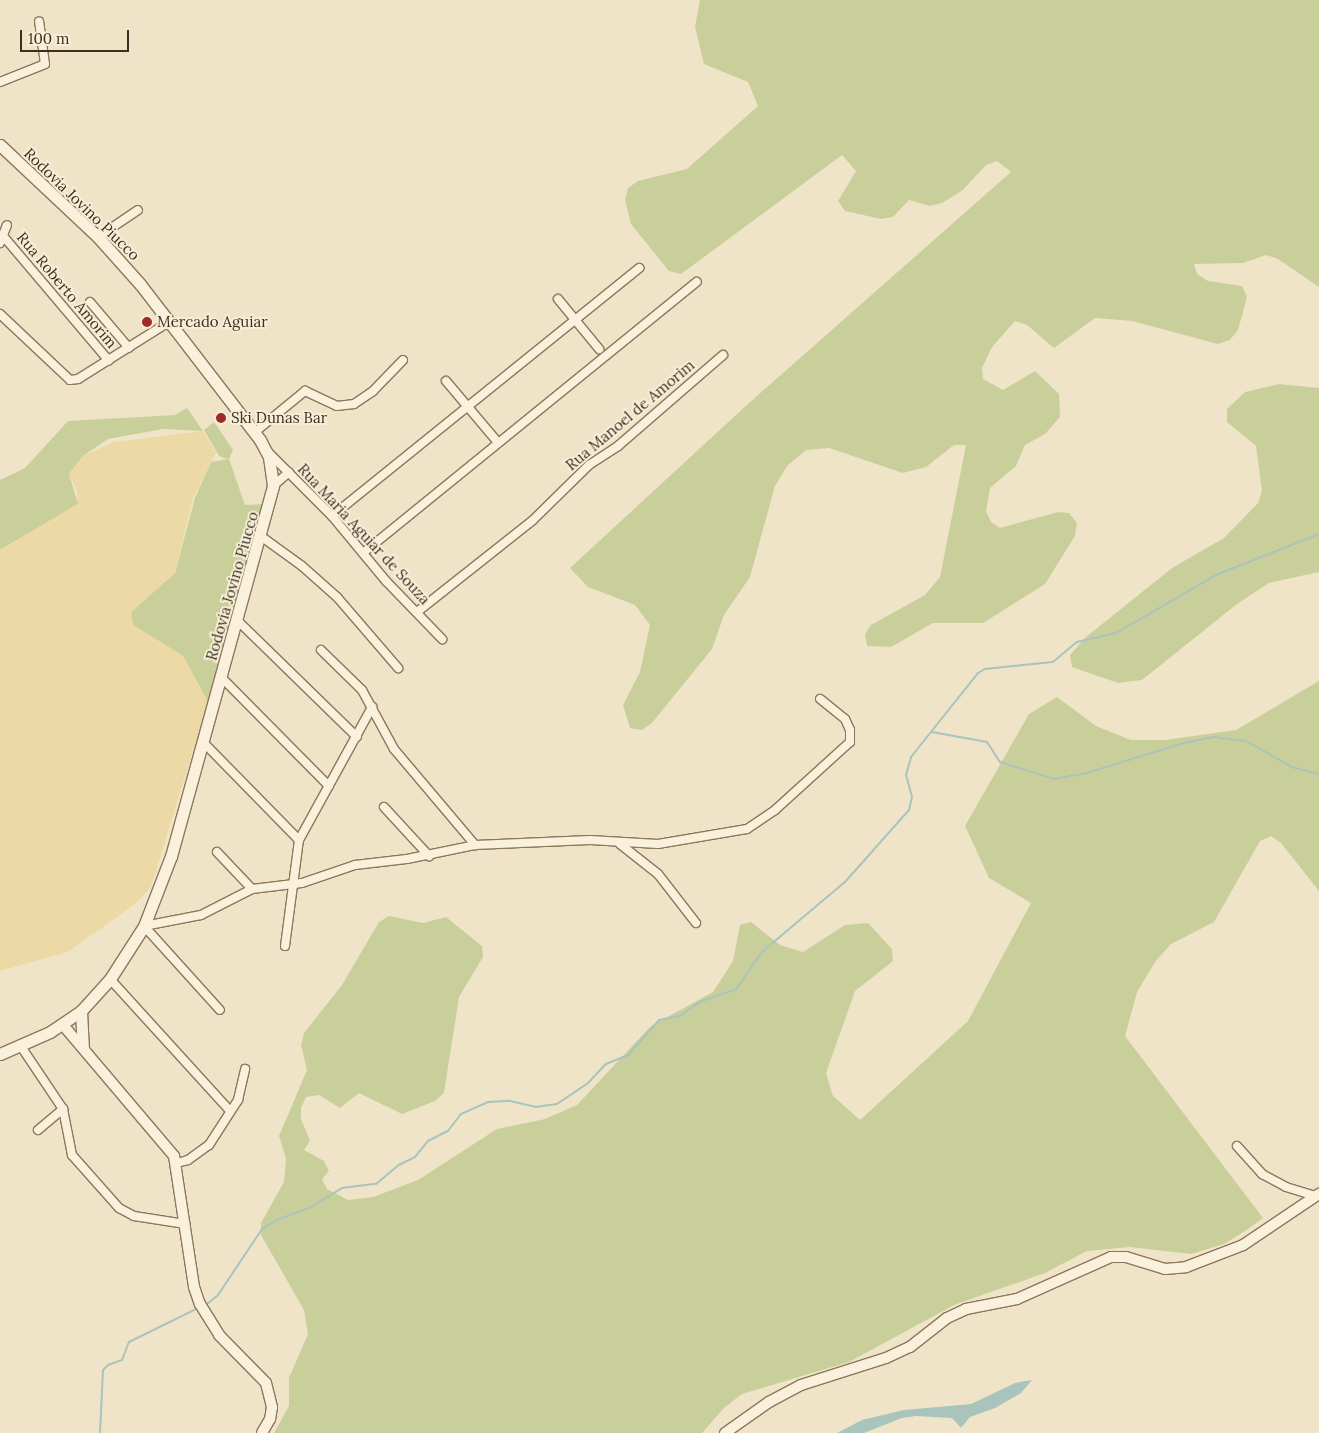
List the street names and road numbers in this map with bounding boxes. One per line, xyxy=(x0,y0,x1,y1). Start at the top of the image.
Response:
street label: Rodovia Jovino Piucco xyxy=(20,144,144,264)
street label: Rua Roberto Amorim xyxy=(13,228,121,352)
street label: Rua Manoel de Amorim xyxy=(562,356,698,474)
street label: Rua Maria Aguiar de Souza xyxy=(294,460,434,608)
street label: Rodovia Jovino Piucco xyxy=(202,510,262,662)

